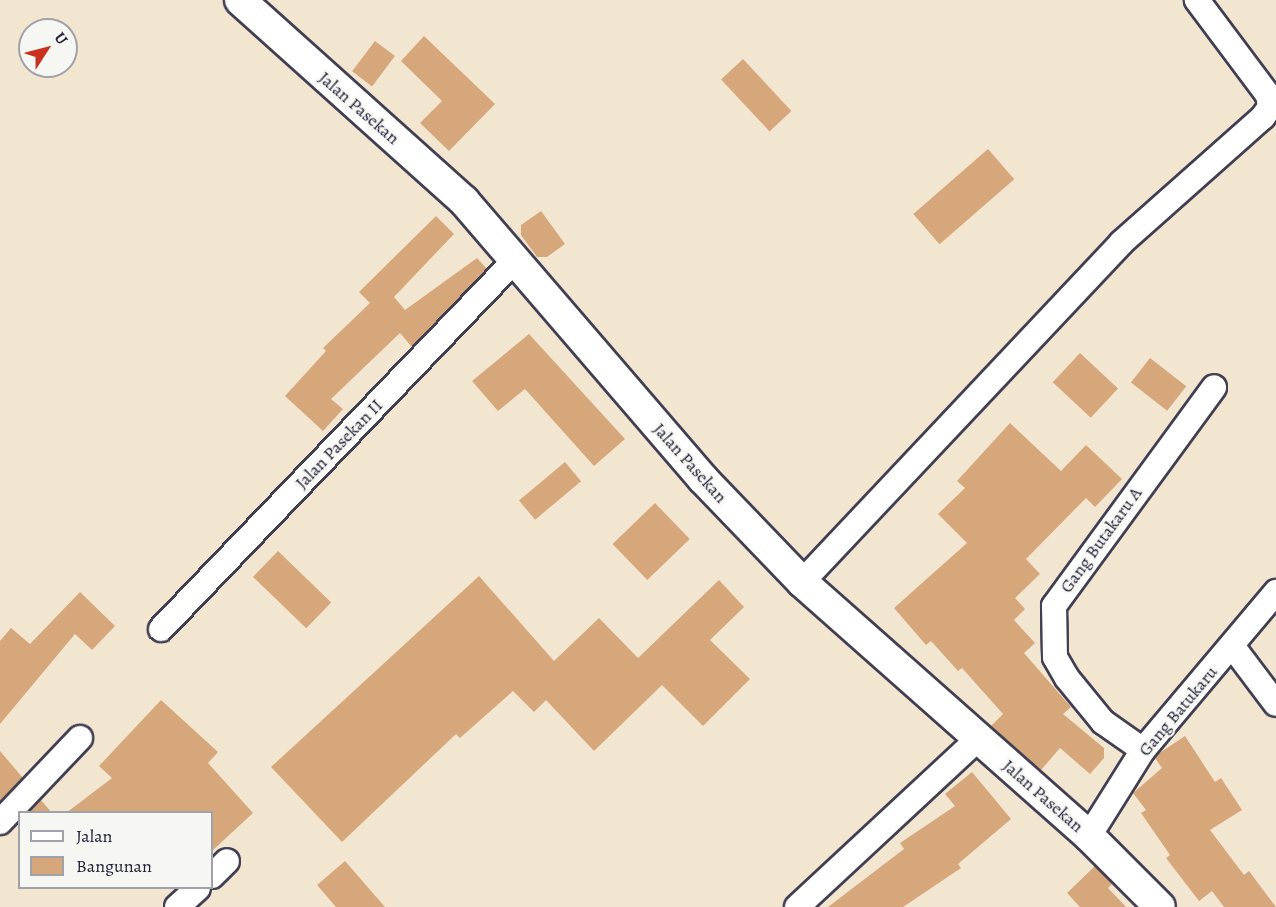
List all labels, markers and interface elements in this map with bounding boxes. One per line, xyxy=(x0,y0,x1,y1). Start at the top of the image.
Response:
north arrow xyxy=(18,18,78,78)
text: U xyxy=(49,28,73,49)
street label: Jalan Pasekan xyxy=(314,67,404,149)
street label: Jalan Pasekan II xyxy=(291,395,387,493)
street label: Jalan Pasekan xyxy=(649,419,731,507)
street label: Gang Butakaru A xyxy=(1055,483,1147,597)
street label: Gang Batukaru xyxy=(1134,662,1222,760)
street label: Jalan Pasekan xyxy=(998,755,1088,837)
legend xyxy=(18,811,213,889)
text: Jalan xyxy=(76,824,112,848)
text: Bangunan xyxy=(76,854,152,878)

